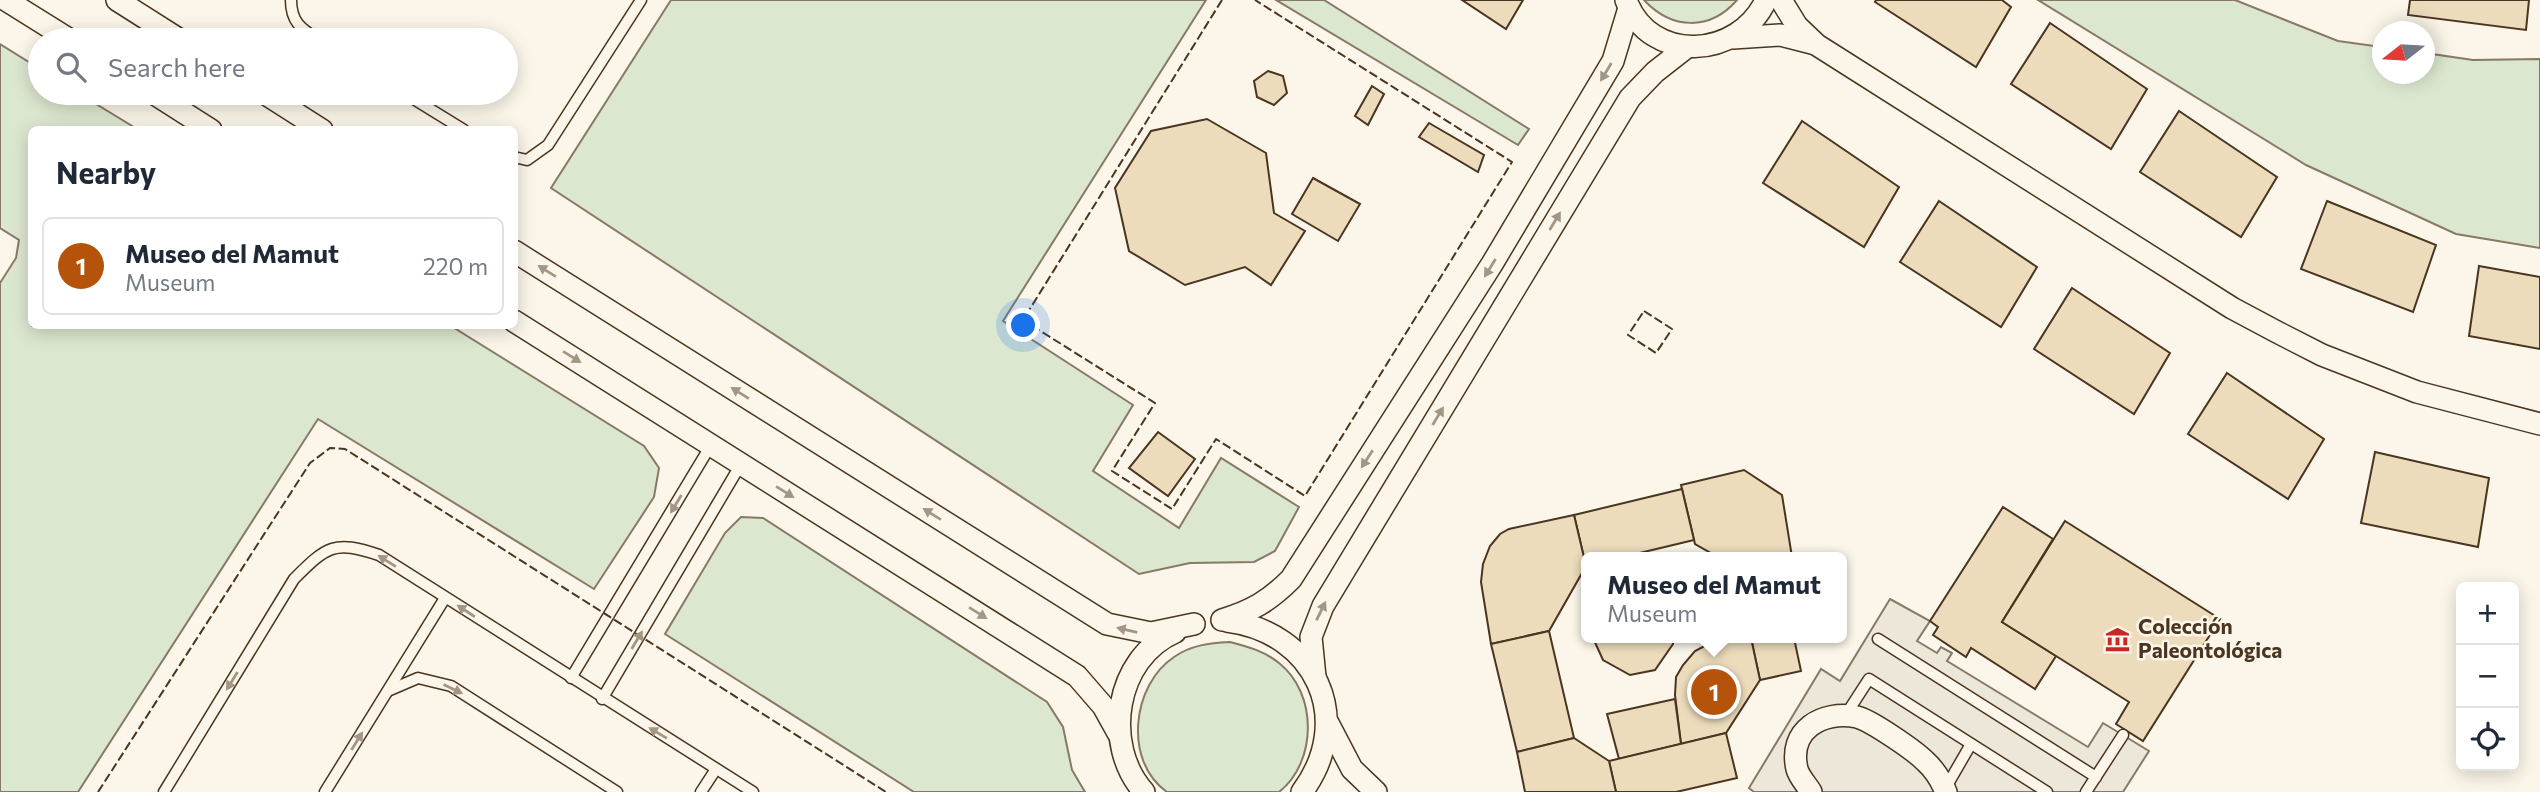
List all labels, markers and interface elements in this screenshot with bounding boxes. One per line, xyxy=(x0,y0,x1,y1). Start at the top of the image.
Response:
north arrow xyxy=(2372,21,2435,84)
search box xyxy=(28,28,518,105)
icon: search xyxy=(52,48,90,86)
text: Search here xyxy=(108,51,246,82)
one-way arrow xyxy=(1600,63,1612,82)
text: Nearby xyxy=(56,153,156,190)
one-way arrow xyxy=(1549,211,1562,230)
text: Museo del Mamut xyxy=(125,237,339,268)
text: 1 xyxy=(76,252,86,280)
text: 220 m xyxy=(423,252,488,280)
one-way arrow xyxy=(1483,258,1496,277)
one-way arrow xyxy=(538,265,557,278)
text: Museum xyxy=(125,268,215,296)
your location xyxy=(1006,308,1040,342)
one-way arrow xyxy=(563,351,582,364)
one-way arrow xyxy=(730,386,749,399)
one-way arrow xyxy=(1431,406,1444,425)
one-way arrow xyxy=(1360,450,1374,468)
one-way arrow xyxy=(776,485,795,498)
one-way arrow xyxy=(669,494,682,513)
one-way arrow xyxy=(923,508,942,521)
popup xyxy=(1581,552,1847,643)
one-way arrow xyxy=(378,554,397,567)
text: Museo del Mamut xyxy=(1607,568,1821,599)
map controls xyxy=(2456,582,2519,771)
button: + xyxy=(2456,582,2519,645)
text: Museum xyxy=(1607,599,1697,627)
one-way arrow xyxy=(1315,601,1327,621)
one-way arrow xyxy=(456,605,475,618)
one-way arrow xyxy=(968,607,987,620)
place label: Colección Paleontológica xyxy=(2138,613,2282,662)
one-way arrow xyxy=(1116,624,1138,635)
museum icon: Colección Paleontológica xyxy=(2104,625,2132,653)
one-way arrow xyxy=(630,631,643,650)
button: − xyxy=(2456,645,2519,708)
pin: 1 xyxy=(1691,666,1737,718)
one-way arrow xyxy=(226,671,239,690)
one-way arrow xyxy=(444,683,464,695)
button: locate xyxy=(2456,708,2519,771)
one-way arrow xyxy=(648,727,667,740)
one-way arrow xyxy=(351,731,364,751)

